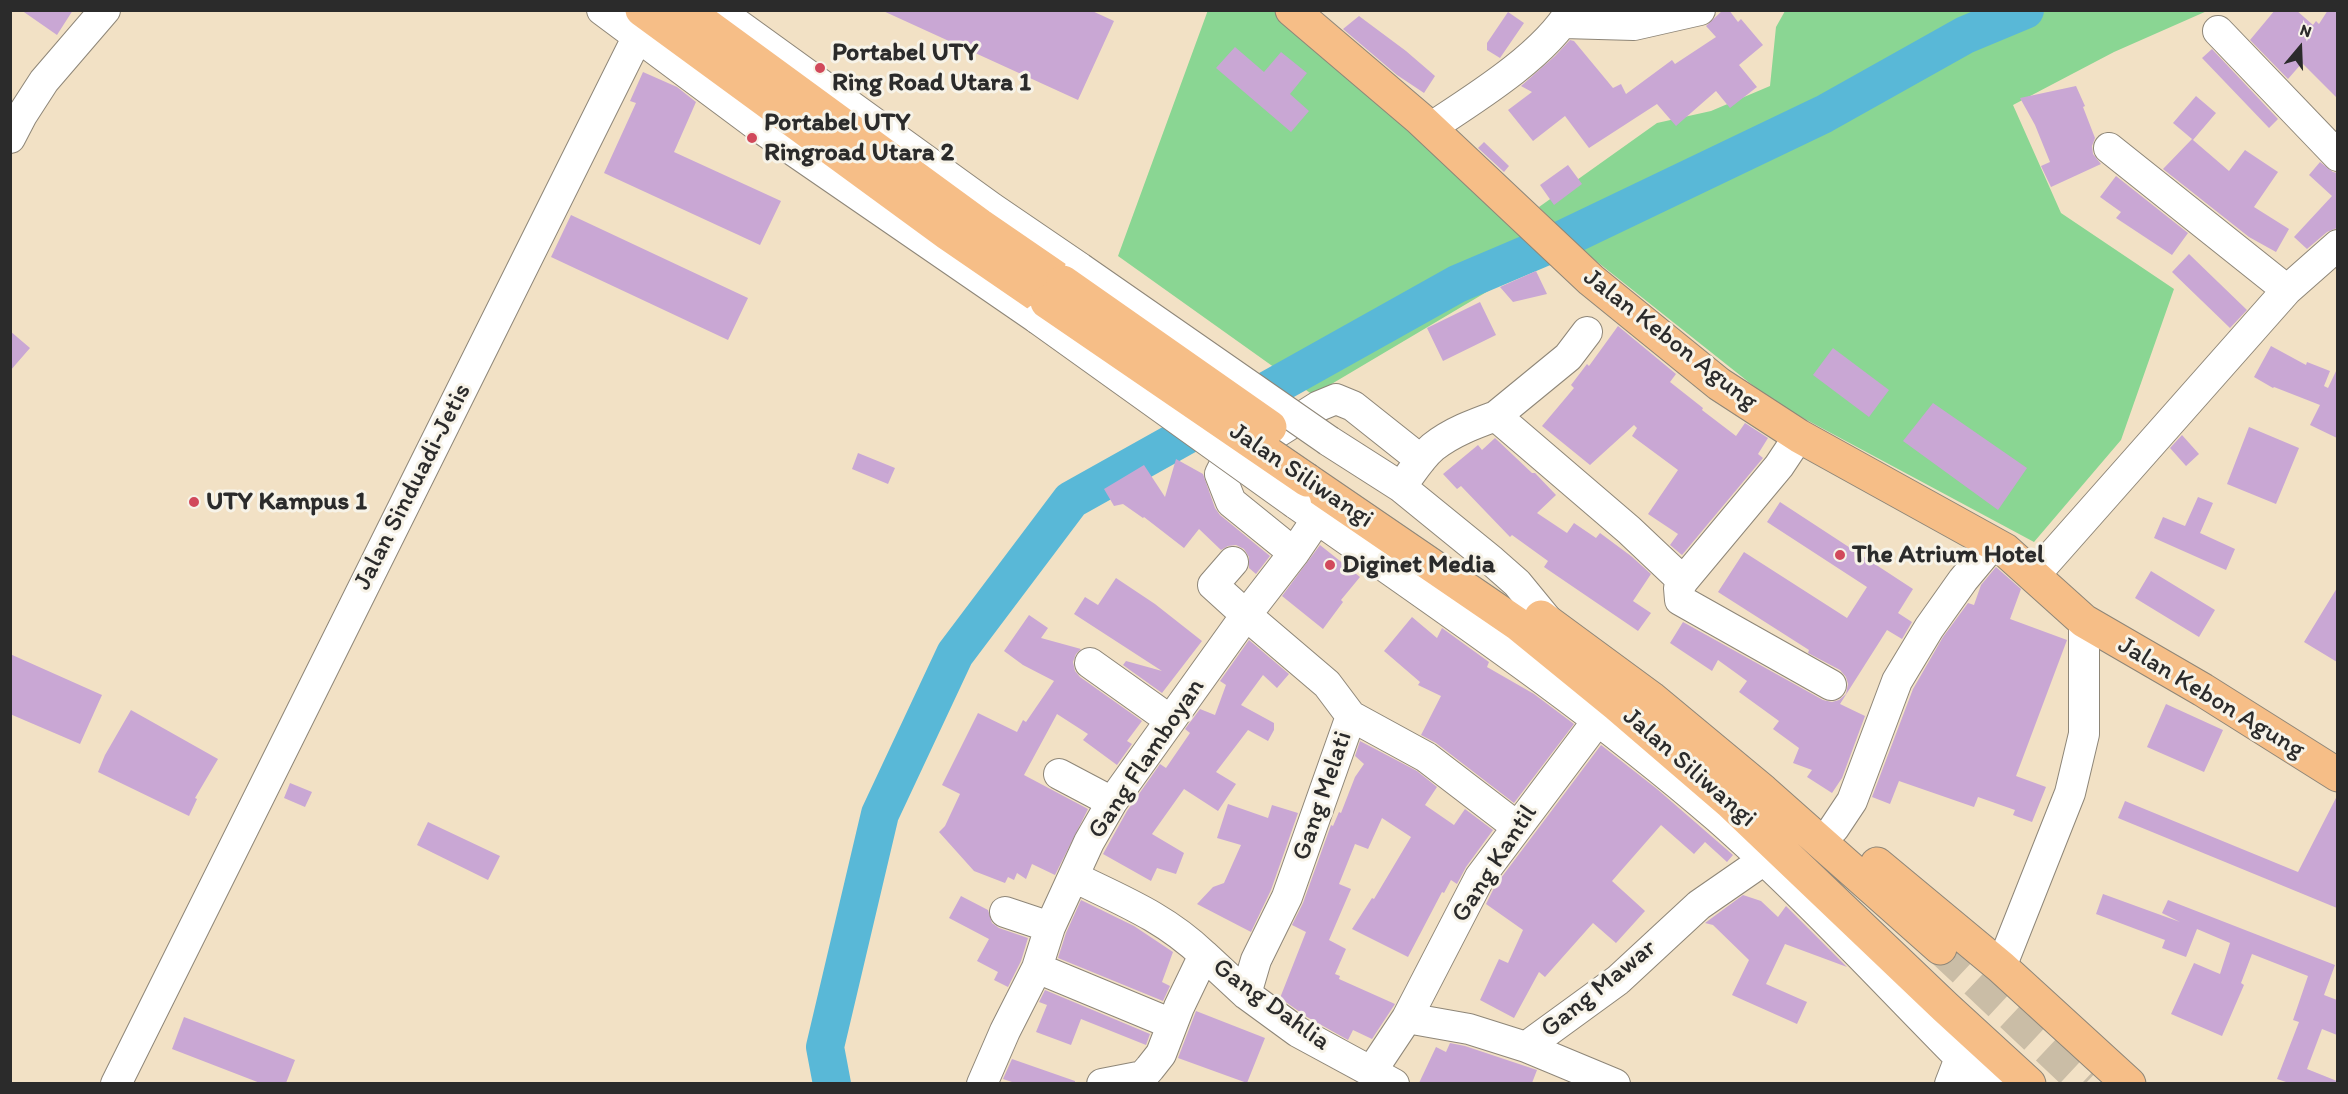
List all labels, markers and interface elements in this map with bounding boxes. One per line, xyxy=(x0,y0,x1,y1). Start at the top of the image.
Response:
north arrow xyxy=(2270,18,2330,78)
text: N xyxy=(2298,20,2314,41)
place label: Portabel UTY Ring Road Utara 1 xyxy=(832,37,1031,98)
marker: Portabel UTY Ring Road Utara 1 xyxy=(813,61,827,75)
place label: Portabel UTY Ringroad Utara 2 xyxy=(764,107,954,168)
marker: Portabel UTY Ringroad Utara 2 xyxy=(745,131,759,145)
street label: Jalan Kebon Agung xyxy=(1577,262,1763,418)
street label: Jalan Sinduadi-Jetis xyxy=(347,379,479,595)
street label: Jalan Siliwangi xyxy=(1223,416,1379,536)
place label: UTY Kampus 1 xyxy=(206,486,367,518)
marker: UTY Kampus 1 xyxy=(187,495,201,509)
place label: The Atrium Hotel xyxy=(1852,539,2044,571)
marker: The Atrium Hotel xyxy=(1833,548,1847,562)
place label: Diginet Media xyxy=(1342,549,1495,581)
marker: Diginet Media xyxy=(1323,558,1337,572)
street label: Jalan Kebon Agung xyxy=(2112,630,2310,766)
street label: Gang Flamboyan xyxy=(1082,673,1212,845)
street label: Jalan Siliwangi xyxy=(1616,702,1762,834)
street label: Gang Melati xyxy=(1286,727,1360,865)
street label: Gang Kantil xyxy=(1445,799,1545,929)
street label: Gang Mawar xyxy=(1535,933,1663,1045)
street label: Gang Dahlia xyxy=(1206,952,1336,1058)

